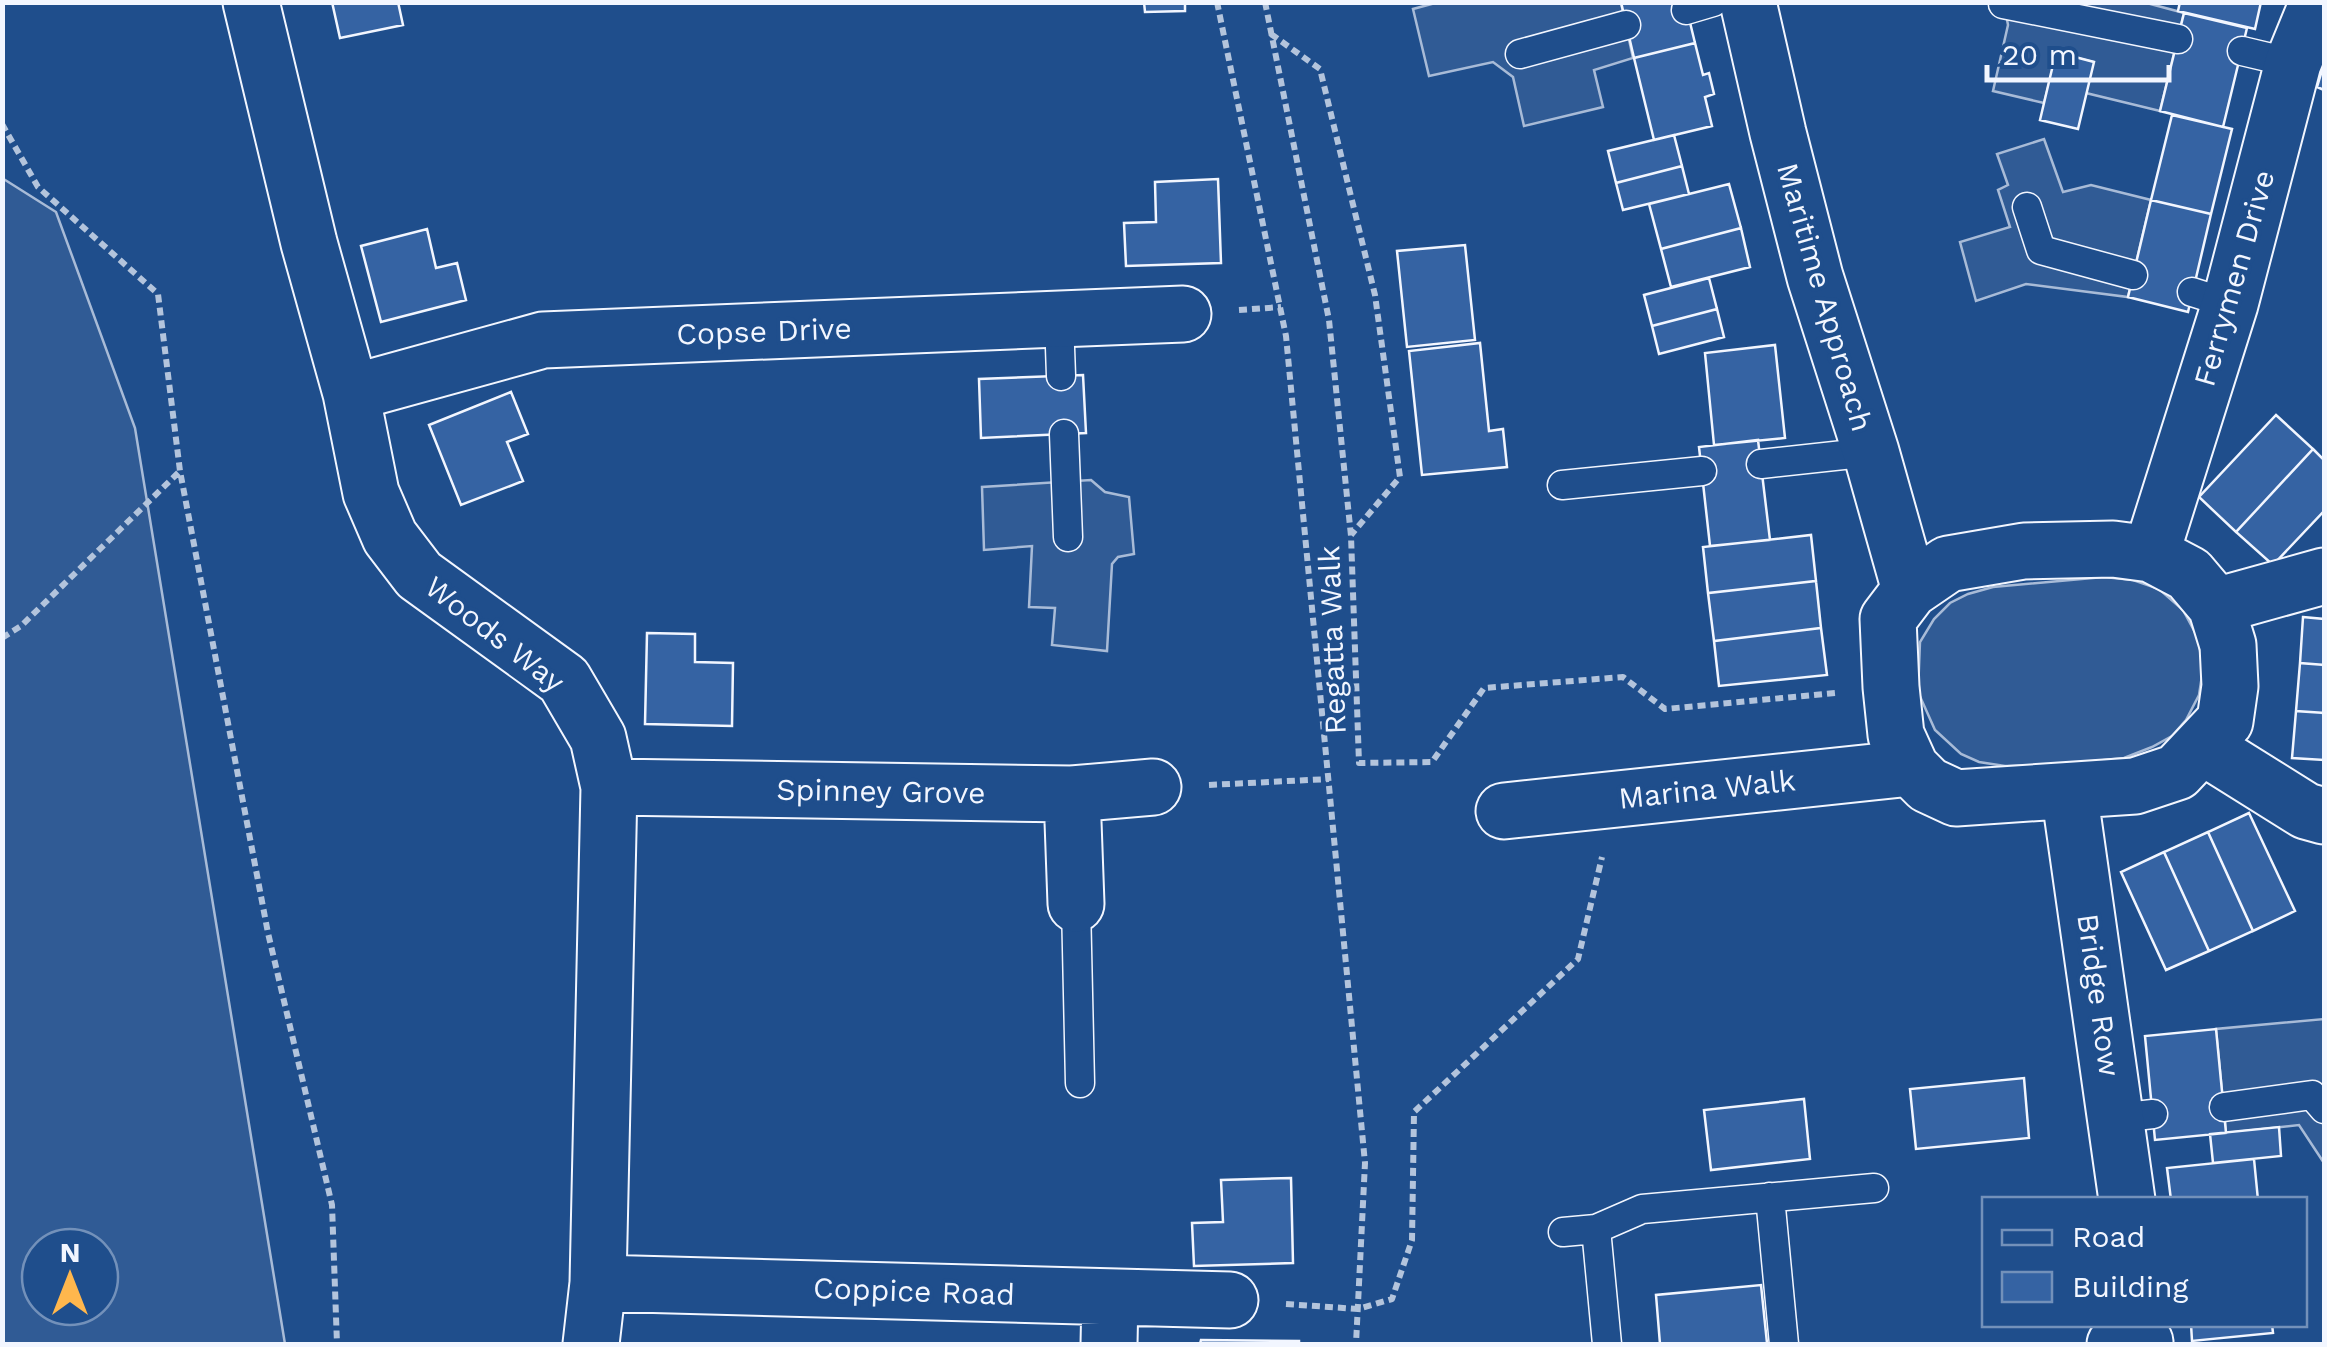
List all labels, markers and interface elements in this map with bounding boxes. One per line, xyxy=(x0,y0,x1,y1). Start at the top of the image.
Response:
scale bar xyxy=(1987,20,2170,82)
text: 20 m xyxy=(2002,37,2077,72)
street label: Maritime Approach xyxy=(1770,159,1880,435)
street label: Ferrymen Drive xyxy=(2186,166,2282,390)
street label: Copse Drive xyxy=(676,310,852,352)
street label: Regatta Walk xyxy=(1311,545,1353,735)
street label: Woods Way xyxy=(418,569,572,700)
street label: Marina Walk xyxy=(1617,762,1797,816)
street label: Spinney Grove xyxy=(776,772,986,810)
street label: Bridge Row xyxy=(2070,911,2128,1079)
legend xyxy=(1982,1197,2307,1327)
text: Road xyxy=(2072,1219,2145,1254)
north arrow xyxy=(20,1227,120,1327)
text: N xyxy=(60,1236,80,1269)
text: Building xyxy=(2072,1269,2189,1304)
street label: Coppice Road xyxy=(813,1270,1015,1312)

